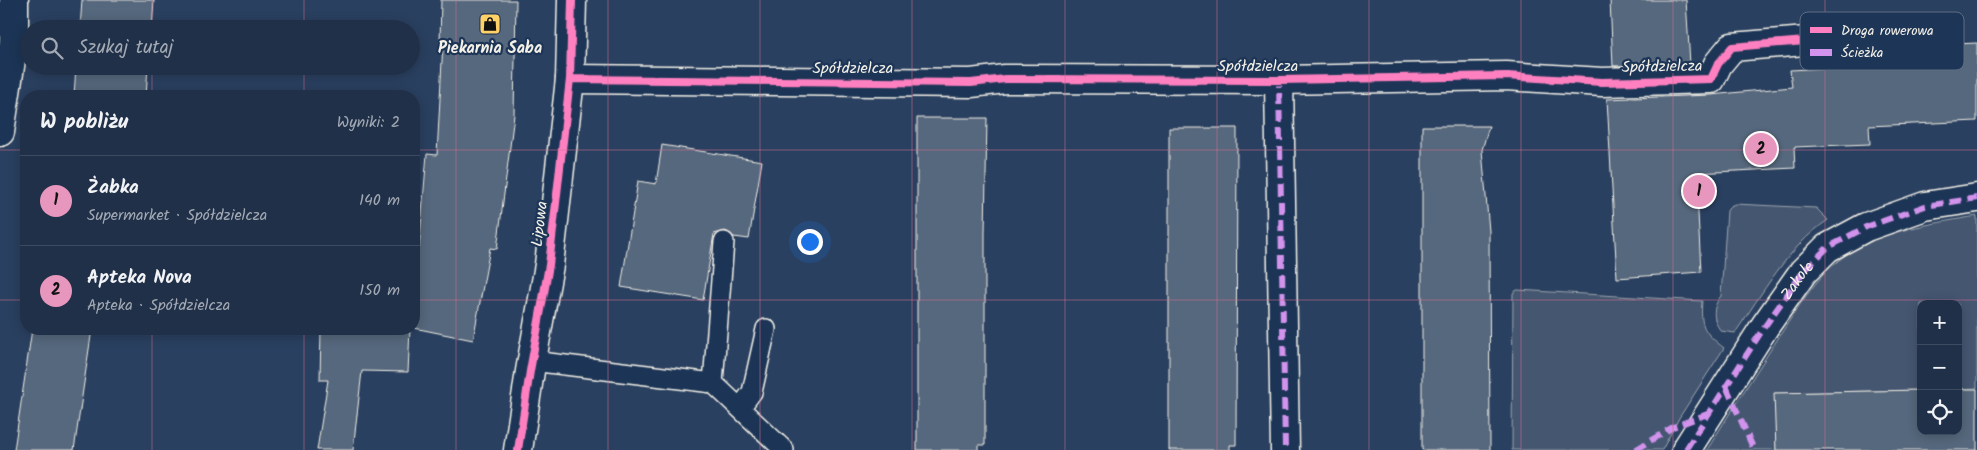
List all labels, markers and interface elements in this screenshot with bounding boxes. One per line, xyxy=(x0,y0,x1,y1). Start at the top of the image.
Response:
shop icon: Piekarnia Saba xyxy=(478,12,502,36)
legend xyxy=(1800,12,1964,70)
search box xyxy=(20,20,420,75)
text: Droga rowerowa xyxy=(1841,20,1934,42)
text: Szukaj tutaj xyxy=(78,33,173,63)
icon: search xyxy=(38,34,66,62)
place label: Piekarnia Saba xyxy=(438,36,542,61)
text: Ścieżka xyxy=(1841,42,1883,64)
street label: Spółdzielcza xyxy=(1218,54,1298,79)
street label: Spółdzielcza xyxy=(1621,54,1703,80)
street label: Spółdzielcza xyxy=(813,56,893,81)
text: W pobliżu xyxy=(40,106,128,139)
text: Wyniki: 2 xyxy=(337,110,400,135)
pin: 2 xyxy=(1745,130,1777,168)
pin: 1 xyxy=(1683,172,1715,210)
text: Żabka xyxy=(87,173,139,203)
text: 1 xyxy=(54,188,58,213)
text: 140 m xyxy=(359,188,400,213)
street label: Lipowa xyxy=(525,200,555,248)
text: Supermarket · Spółdzielcza xyxy=(87,203,267,228)
your location xyxy=(797,229,823,255)
street label: Zakole xyxy=(1774,255,1820,305)
text: Apteka Nova xyxy=(87,263,192,293)
text: 2 xyxy=(51,278,61,303)
text: 150 m xyxy=(359,278,400,303)
text: Apteka · Spółdzielcza xyxy=(87,293,230,318)
map controls xyxy=(1917,300,1962,435)
button: + xyxy=(1917,300,1962,345)
button: − xyxy=(1917,345,1962,390)
button: locate xyxy=(1917,390,1962,435)

